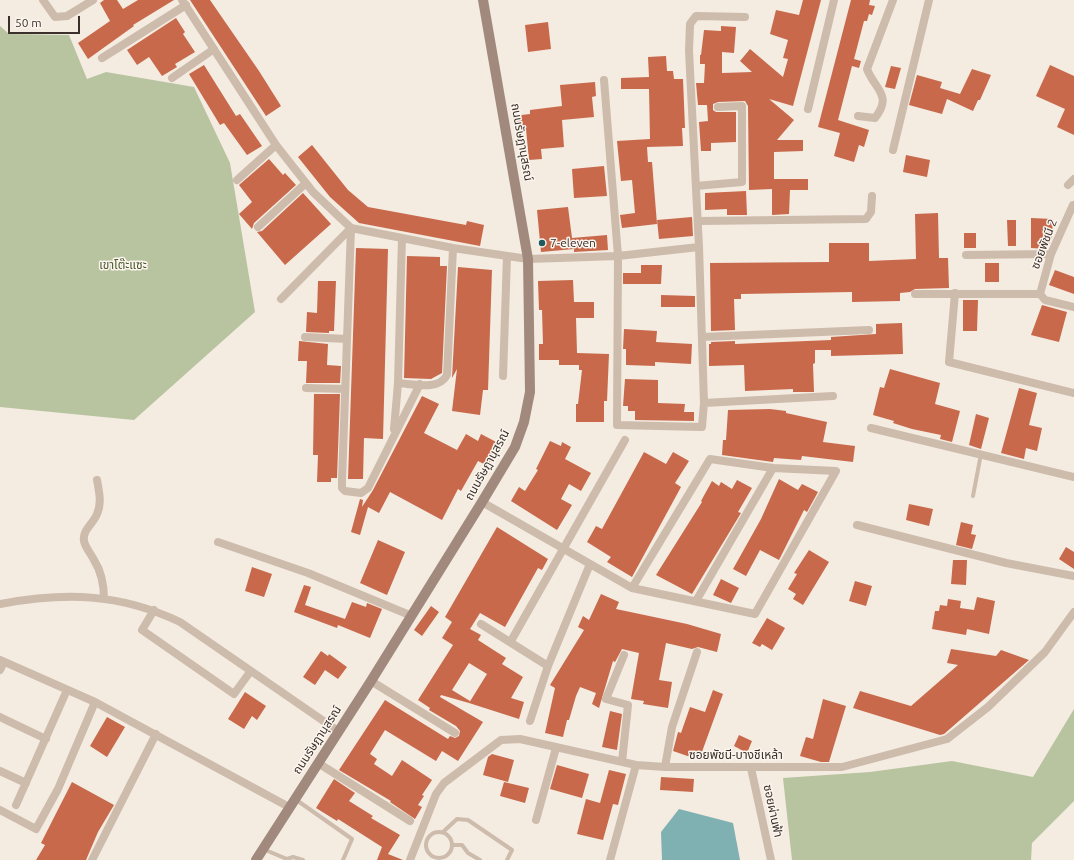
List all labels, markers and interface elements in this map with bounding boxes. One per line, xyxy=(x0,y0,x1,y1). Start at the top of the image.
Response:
scale bar xyxy=(10,8,82,34)
text: 50 m xyxy=(15,16,42,29)
street label: ถนนรัษฎานุสรณ์ xyxy=(508,102,536,182)
street label: ซอยพัชนี 2 xyxy=(1028,217,1060,271)
place label: 7-eleven xyxy=(550,236,596,250)
marker: 7-eleven xyxy=(537,238,547,248)
park label: เขาโต๊ะแซะ xyxy=(99,258,147,272)
street label: ถนนรัษฎานุสรณ์ xyxy=(462,427,512,503)
street label: ถนนรัษฎานุสรณ์ xyxy=(290,703,344,777)
street label: ซอยพัชนี-บางชีเหล้า xyxy=(689,748,783,762)
street label: ซอยผ่านฟ้า xyxy=(760,783,786,839)

